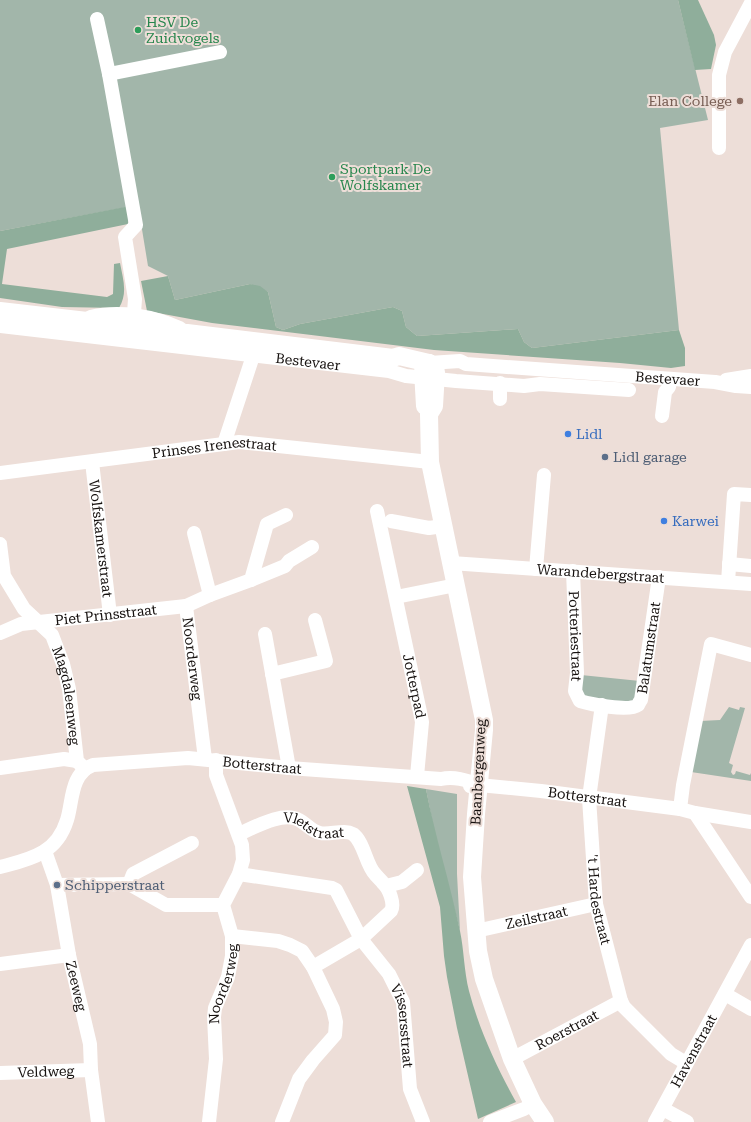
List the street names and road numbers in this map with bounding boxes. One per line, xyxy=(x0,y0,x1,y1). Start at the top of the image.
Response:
street label: Bestevaer xyxy=(275,350,341,373)
street label: Bestevaer xyxy=(635,368,701,389)
street label: Prinses Irenestraat xyxy=(151,434,277,461)
street label: Wolfskamerstraat xyxy=(86,479,116,598)
street label: Warandebergstraat xyxy=(536,561,665,586)
street label: Potteriestraat xyxy=(566,590,585,682)
street label: Piet Prinsstraat xyxy=(54,601,157,628)
street label: Balatumstraat xyxy=(634,601,663,695)
street label: Noorderweg xyxy=(179,616,206,701)
street label: Magdaleenweg xyxy=(49,644,83,746)
street label: Jotterpad xyxy=(400,652,429,720)
street label: Baanbergenweg xyxy=(467,718,489,826)
street label: Botterstraat xyxy=(222,753,302,777)
street label: Botterstraat xyxy=(547,784,628,810)
street label: Vletstraat xyxy=(283,809,344,842)
street label: 't Hardestraat xyxy=(585,854,614,946)
street label: Zeilstraat xyxy=(504,903,569,932)
street label: Noorderweg xyxy=(206,944,240,1025)
street label: Zeeweg xyxy=(63,959,90,1013)
street label: Vissersstraat xyxy=(387,981,416,1068)
street label: Roerstraat xyxy=(532,1007,601,1053)
street label: Havenstraat xyxy=(667,1011,720,1090)
street label: Veldweg xyxy=(17,1063,75,1080)

